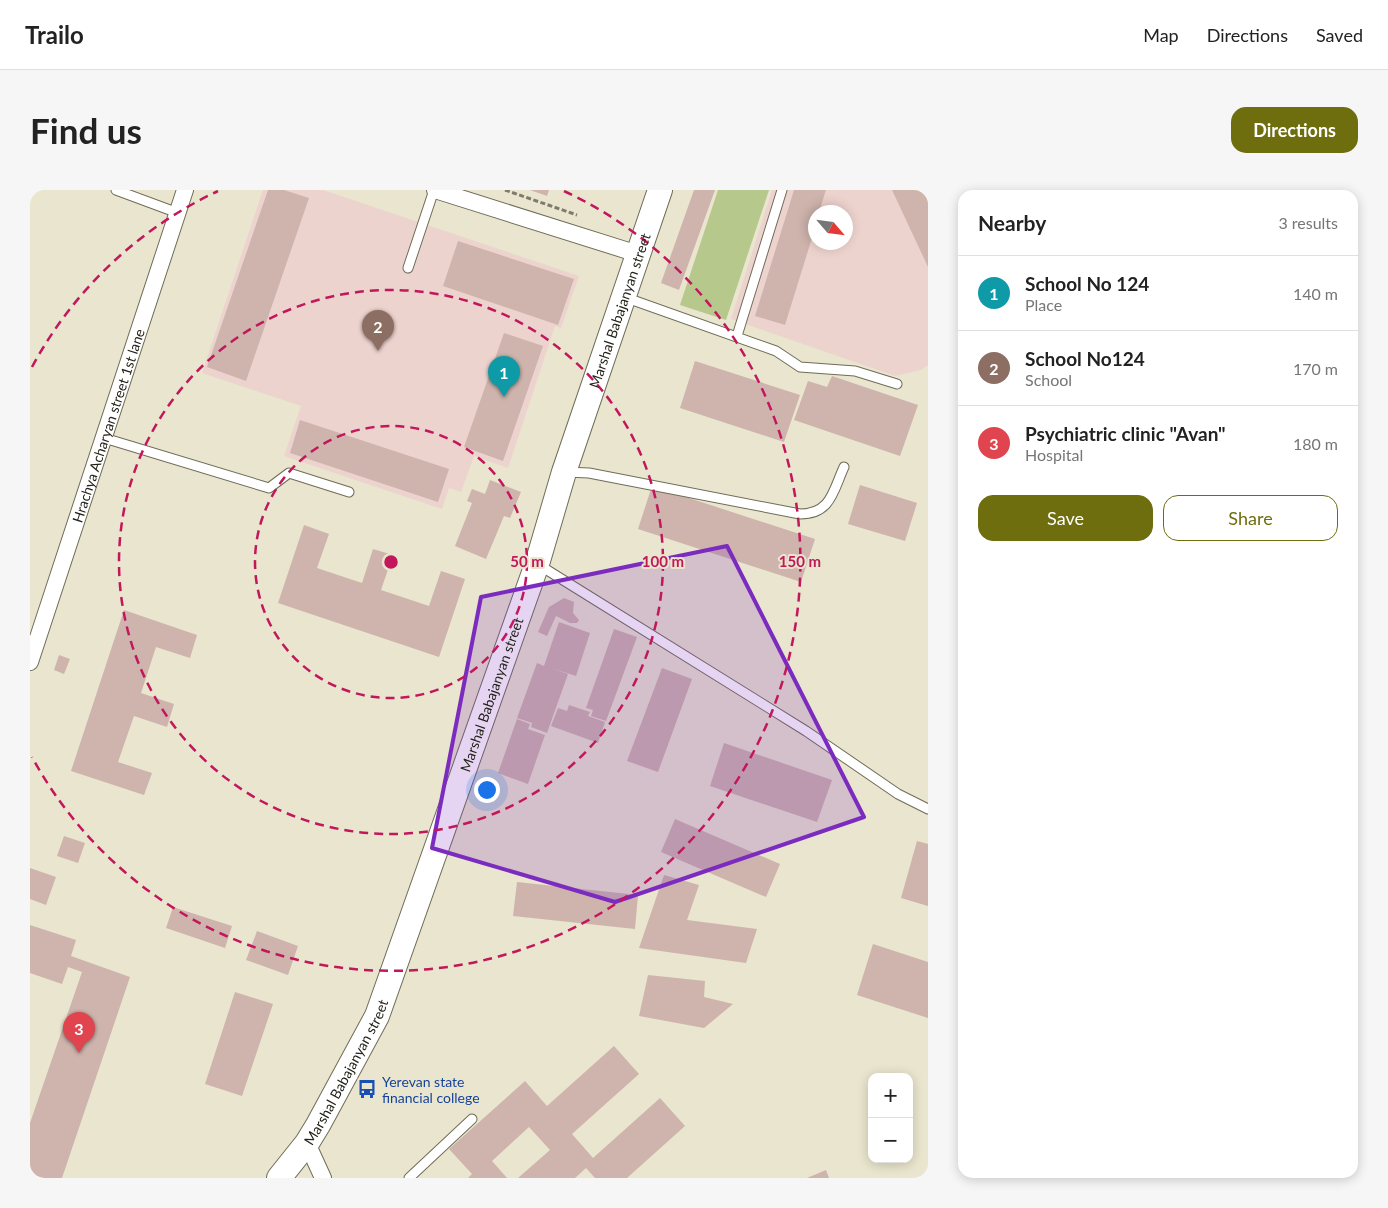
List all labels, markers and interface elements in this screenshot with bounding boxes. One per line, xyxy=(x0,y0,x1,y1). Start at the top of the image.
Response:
text: Trailo xyxy=(25,20,84,49)
text: Map xyxy=(1143,24,1179,46)
text: Directions xyxy=(1207,24,1288,46)
text: Saved xyxy=(1316,24,1363,46)
button: Directions xyxy=(1231,107,1358,153)
text: Find us xyxy=(30,109,142,151)
north arrow xyxy=(808,205,853,250)
text: Nearby xyxy=(978,210,1046,235)
text: 3 results xyxy=(1278,213,1338,232)
street label: Marshal Babajanyan street xyxy=(585,231,653,390)
text: School No 124 xyxy=(1025,272,1149,295)
text: 1 xyxy=(989,284,999,303)
text: 140 m xyxy=(1293,284,1338,303)
text: Place xyxy=(1025,295,1062,314)
pin: 2 xyxy=(362,310,394,351)
street label: Hrachya Acharyan street 1st lane xyxy=(68,326,147,524)
text: School No124 xyxy=(1025,347,1145,370)
pin: 1 xyxy=(488,356,520,397)
text: 2 xyxy=(989,359,999,378)
text: 170 m xyxy=(1293,359,1338,378)
text: School xyxy=(1025,370,1072,389)
text: Psychiatric clinic "Avan" xyxy=(1025,422,1226,445)
text: 3 xyxy=(989,434,999,453)
text: 180 m xyxy=(1293,434,1338,453)
text: Hospital xyxy=(1025,445,1083,464)
button: Save xyxy=(978,495,1153,541)
button: Share xyxy=(1163,495,1338,541)
text: 50 m xyxy=(510,552,544,570)
text: 100 m xyxy=(642,552,684,570)
text: 150 m xyxy=(779,552,821,570)
centre of rings xyxy=(382,553,400,571)
street label: Marshal Babajanyan street xyxy=(456,615,526,774)
your location xyxy=(474,777,500,803)
street label: Marshal Babajanyan street xyxy=(300,997,391,1147)
pin: 3 xyxy=(63,1012,95,1053)
place label: Yerevan state financial college xyxy=(382,1073,480,1106)
map controls xyxy=(868,1073,913,1163)
button: + xyxy=(868,1073,913,1118)
bus stop icon: Yerevan state financial college xyxy=(356,1078,378,1100)
button: − xyxy=(868,1118,913,1163)

